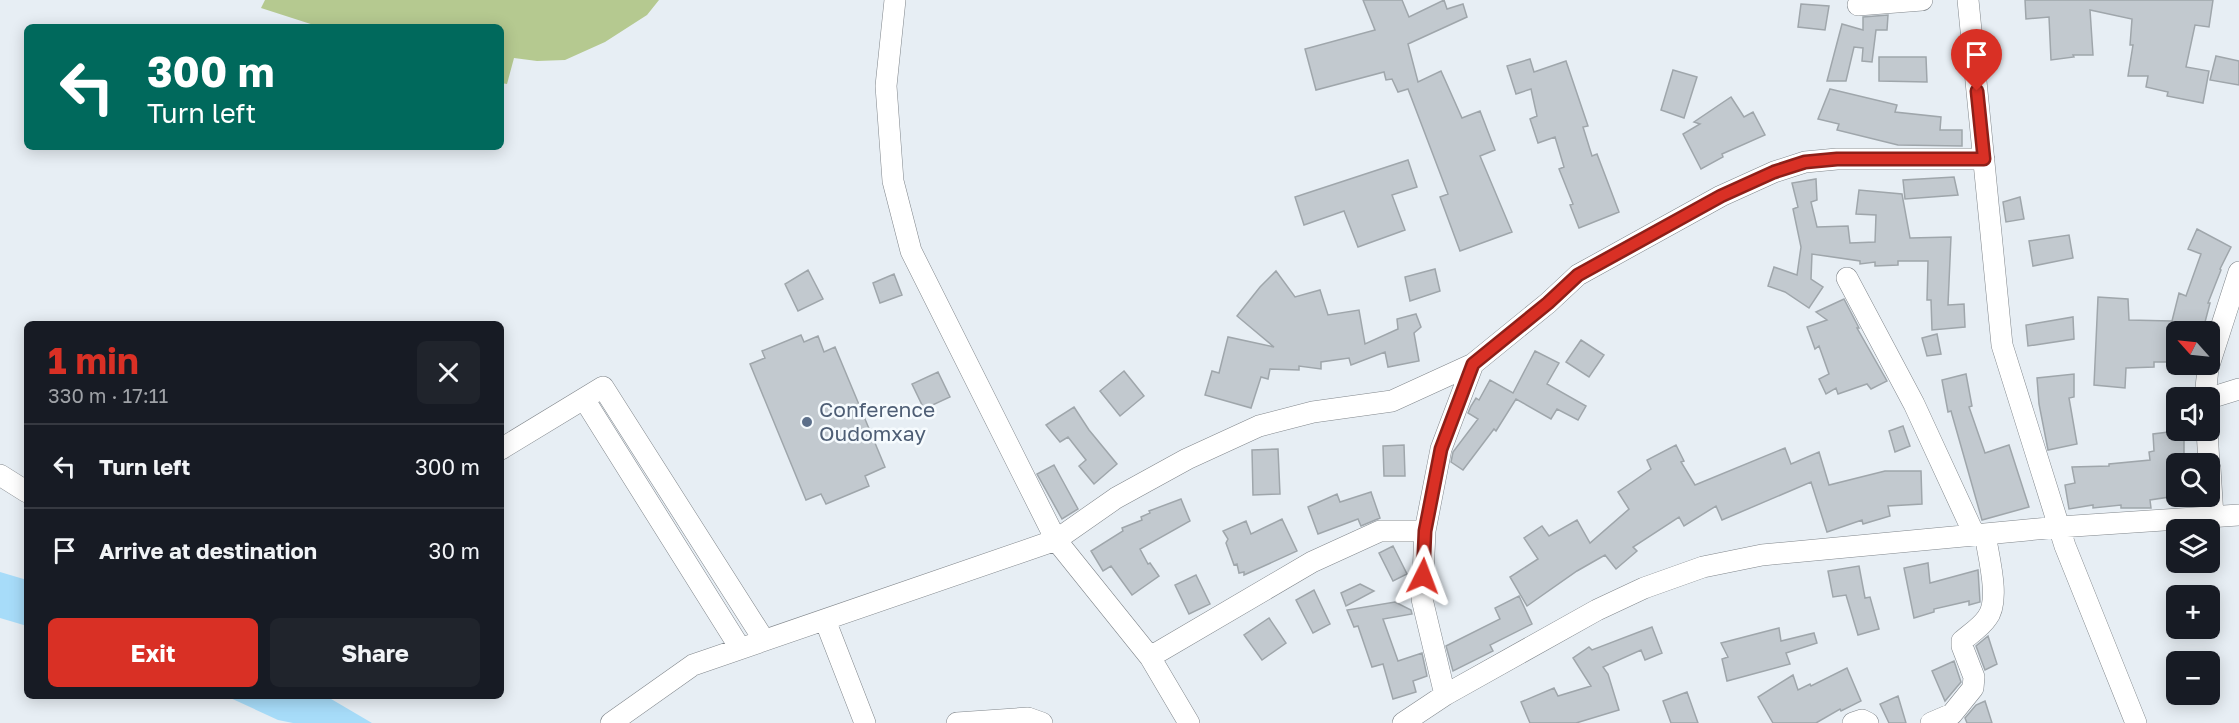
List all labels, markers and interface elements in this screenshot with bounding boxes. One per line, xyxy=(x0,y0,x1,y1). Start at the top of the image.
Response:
pin xyxy=(1951,29,2002,91)
icon: arrive xyxy=(1960,38,1993,71)
text: 300 m xyxy=(147,46,274,96)
icon: left xyxy=(48,48,126,126)
text: Turn left xyxy=(147,97,256,129)
north arrow xyxy=(2166,321,2220,375)
map controls xyxy=(2166,321,2220,705)
text: 1 min xyxy=(48,339,139,382)
button: close xyxy=(417,341,480,404)
text: 330 m · 17:11 xyxy=(48,383,168,407)
button: sound xyxy=(2166,387,2220,441)
place label: Conference Oudomxay xyxy=(819,396,935,446)
marker: Conference Oudomxay xyxy=(800,415,814,429)
icon: left xyxy=(48,450,81,483)
text: Turn left xyxy=(99,453,190,480)
text: 300 m xyxy=(415,453,480,480)
button: search xyxy=(2166,453,2220,507)
button: layers xyxy=(2166,519,2220,573)
icon: arrive xyxy=(48,534,81,567)
text: Arrive at destination xyxy=(99,537,317,564)
text: 30 m xyxy=(429,537,480,564)
position arrow xyxy=(1391,544,1455,608)
button: + xyxy=(2166,585,2220,639)
button: Exit xyxy=(48,618,258,687)
button: Share xyxy=(270,618,480,687)
button: − xyxy=(2166,651,2220,705)

